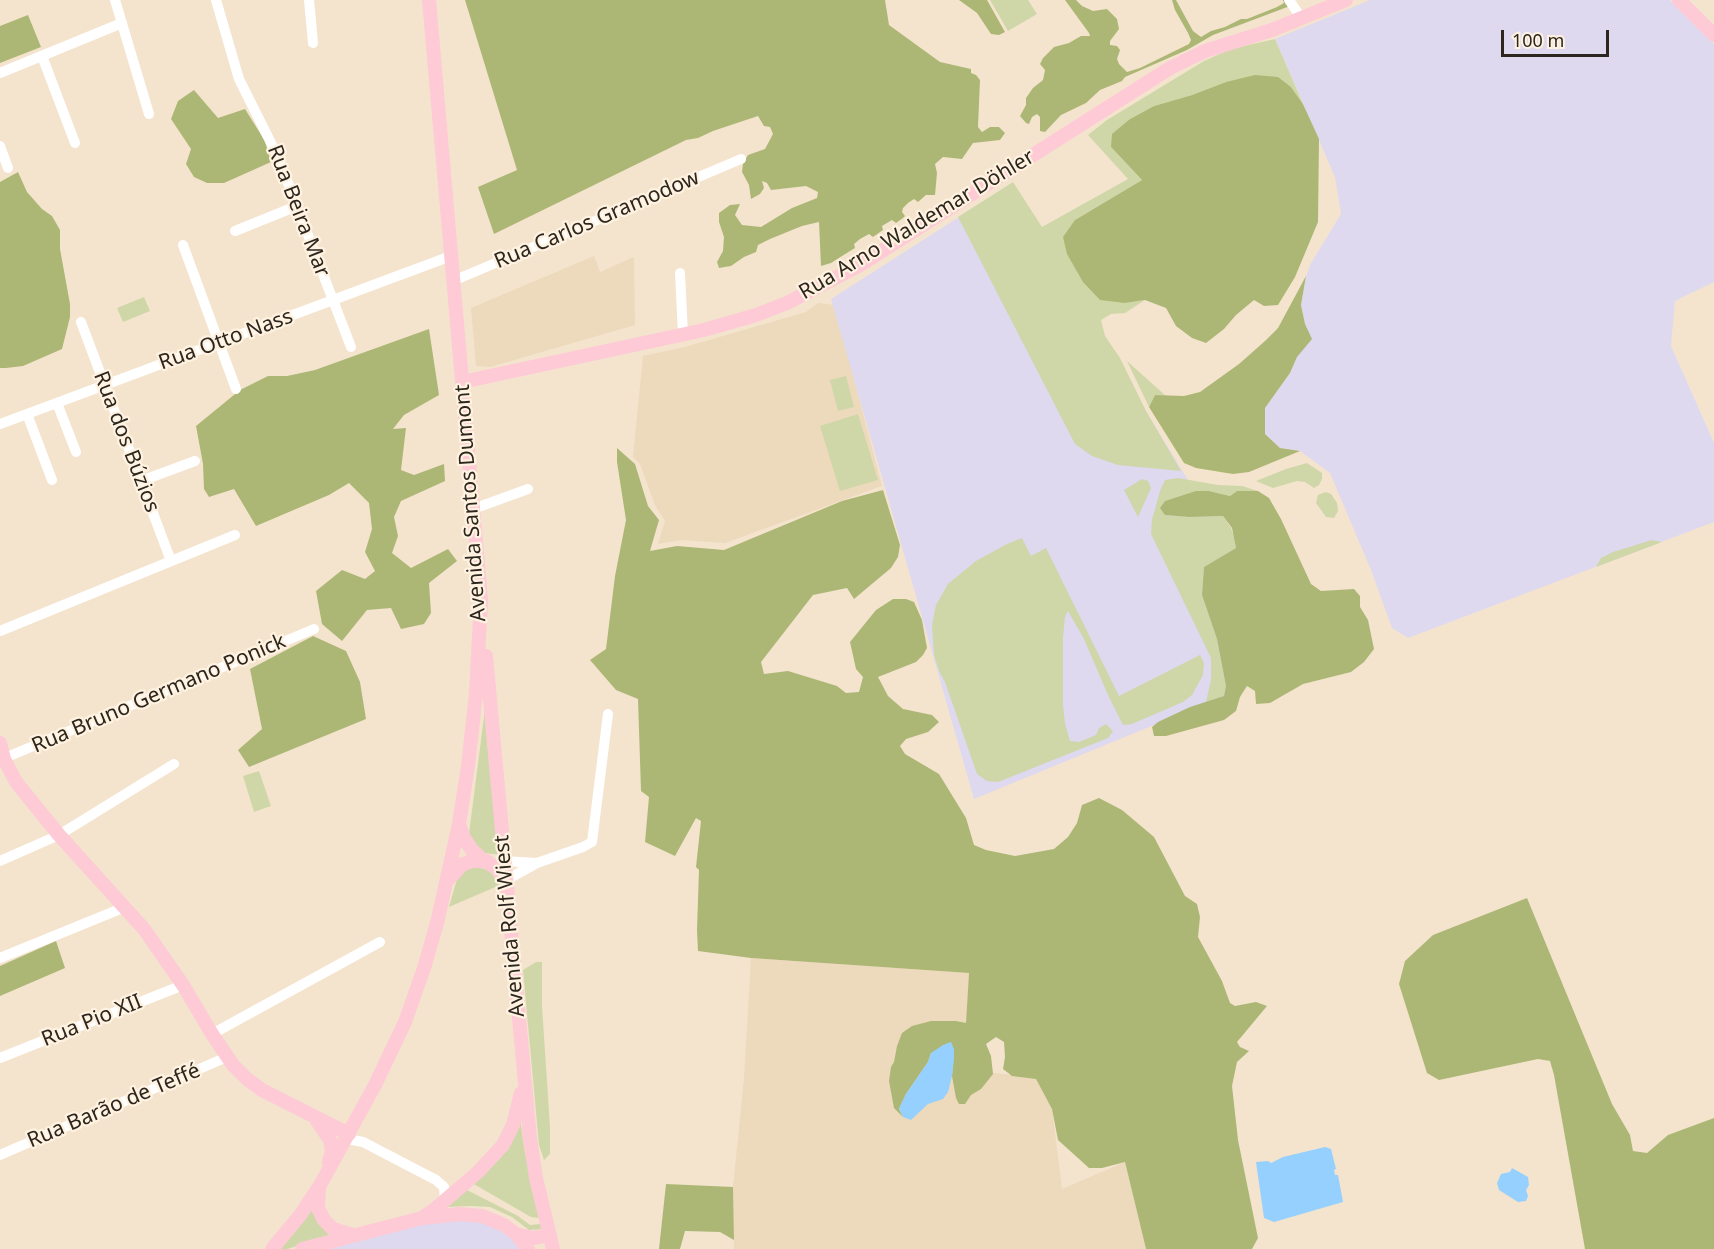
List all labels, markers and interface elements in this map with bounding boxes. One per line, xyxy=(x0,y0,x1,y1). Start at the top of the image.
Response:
scale bar xyxy=(1504,18,1612,56)
text: 100 m xyxy=(1512,28,1564,52)
street label: Rua Beira Mar xyxy=(261,142,335,280)
street label: Rua Arno Waldemar Döhler xyxy=(795,145,1039,305)
street label: Rua Carlos Gramodow xyxy=(491,165,703,275)
street label: Rua Otto Nass xyxy=(156,304,296,376)
street label: Rua dos Búzios xyxy=(88,368,164,516)
street label: Avenida Santos Dumont xyxy=(450,384,492,622)
street label: Rua Bruno Germano Ponick xyxy=(28,629,290,759)
street label: Avenida Rolf Wiest xyxy=(489,834,531,1018)
street label: Rua Pio XII xyxy=(38,989,146,1053)
street label: Rua Barão de Teffé xyxy=(24,1058,204,1154)

